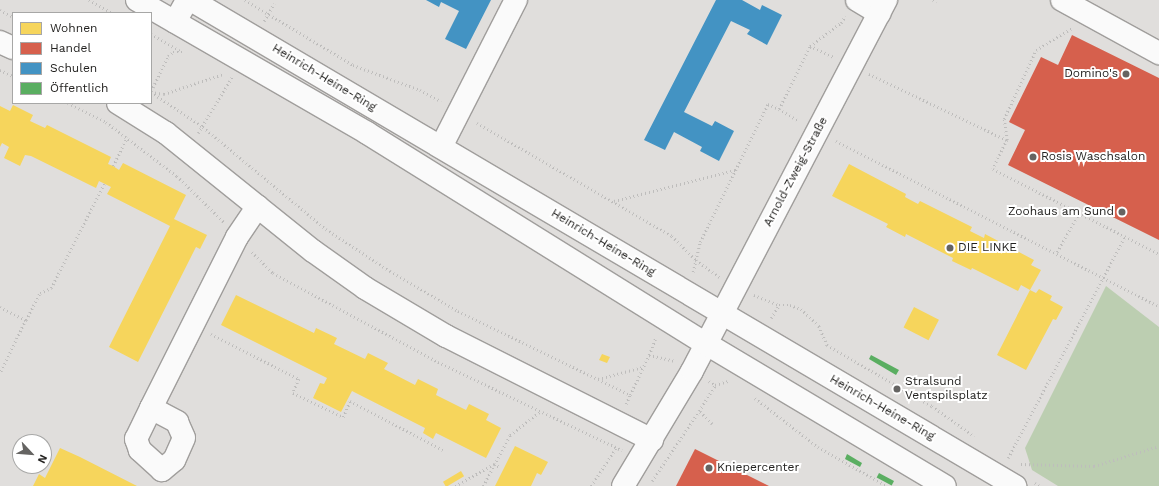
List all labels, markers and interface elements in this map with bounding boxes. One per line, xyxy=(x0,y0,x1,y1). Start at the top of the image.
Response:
legend xyxy=(12,12,152,104)
text: Wohnen xyxy=(50,21,98,35)
text: Handel xyxy=(50,41,91,55)
street label: Heinrich-Heine-Ring xyxy=(269,41,379,115)
text: Schulen xyxy=(50,61,97,75)
place label: Domino's xyxy=(1064,67,1118,81)
marker: Domino's xyxy=(1121,69,1131,79)
text: Öffentlich xyxy=(50,81,109,95)
street label: Arnold-Zweig-Straße xyxy=(761,115,831,229)
place label: Rosis Waschsalon xyxy=(1041,150,1146,164)
marker: Rosis Waschsalon xyxy=(1028,152,1038,162)
place label: Zoohaus am Sund xyxy=(1008,205,1114,219)
street label: Heinrich-Heine-Ring xyxy=(548,206,658,280)
marker: Zoohaus am Sund xyxy=(1117,207,1127,217)
place label: DIE LINKE xyxy=(958,241,1017,255)
marker: DIE LINKE xyxy=(945,243,955,253)
street label: Heinrich-Heine-Ring xyxy=(827,372,937,444)
place label: Stralsund Ventspilsplatz xyxy=(905,375,988,403)
marker: Stralsund Ventspilsplatz xyxy=(892,384,902,394)
north arrow xyxy=(12,434,52,474)
text: N xyxy=(35,453,50,466)
place label: Kniepercenter xyxy=(717,461,799,475)
marker: Kniepercenter xyxy=(704,463,714,473)

